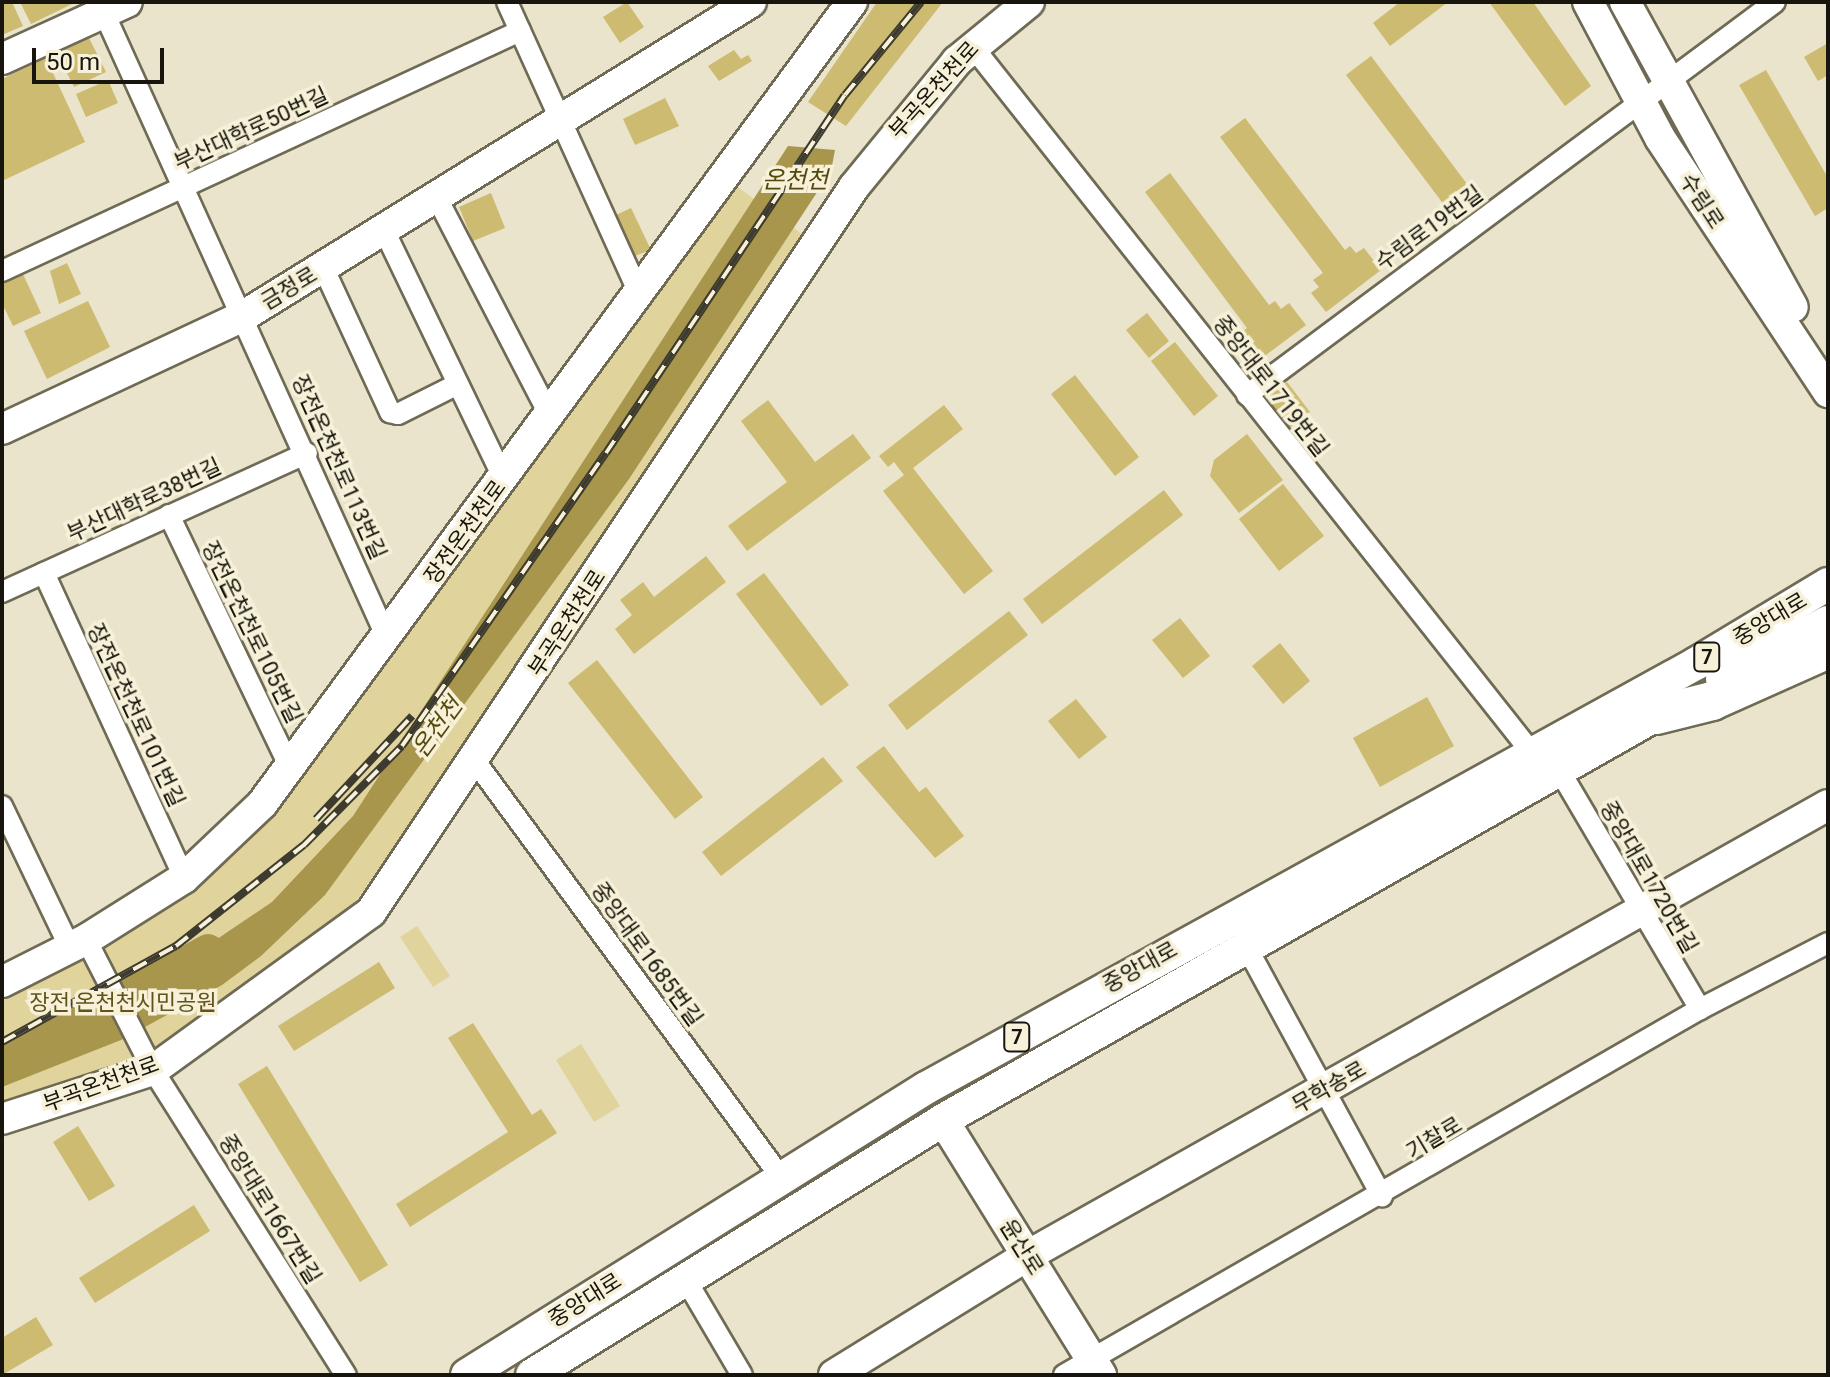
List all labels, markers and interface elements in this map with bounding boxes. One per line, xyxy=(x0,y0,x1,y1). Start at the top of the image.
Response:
scale bar xyxy=(36,32,168,82)
street label: 부곡온천천로 xyxy=(884,36,984,144)
text: 50 m xyxy=(46,48,100,76)
street label: 부산대학로50번길 xyxy=(170,82,332,176)
water label: 온천천 xyxy=(762,167,828,195)
street label: 수림로 xyxy=(1674,168,1730,234)
street label: 수림로19번길 xyxy=(1370,180,1488,276)
street label: 금정로 xyxy=(256,261,322,315)
street label: 중앙대로1719번길 xyxy=(1208,311,1334,461)
street label: 장전온천천로113번길 xyxy=(286,371,392,563)
street label: 부산대학로38번길 xyxy=(63,453,225,547)
street label: 장전온천천로 xyxy=(419,475,511,589)
street label: 장전온천천로105번길 xyxy=(197,537,307,727)
street label: 부곡온천천로 xyxy=(523,565,611,681)
street label: 중앙대로 xyxy=(1729,587,1811,651)
street label: 장전온천천로101번길 xyxy=(82,619,190,811)
road number: 7 xyxy=(1693,641,1721,673)
water label: 온천천 xyxy=(407,693,469,763)
street label: 중앙대로1720번길 xyxy=(1595,796,1703,958)
street label: 중앙대로1685번길 xyxy=(586,877,708,1031)
street label: 중앙대로 xyxy=(1098,936,1182,998)
park label: 장전 온천천시민공원 xyxy=(29,990,217,1016)
road number: 7 xyxy=(1003,1021,1031,1053)
street label: 부곡온천천로 xyxy=(39,1051,163,1117)
street label: 무학송로 xyxy=(1287,1055,1371,1119)
street label: 기찰로 xyxy=(1401,1111,1467,1165)
street label: 중앙대로1667번길 xyxy=(214,1130,326,1288)
street label: 윤산로 xyxy=(995,1214,1049,1280)
street label: 중앙대로 xyxy=(544,1267,626,1333)

